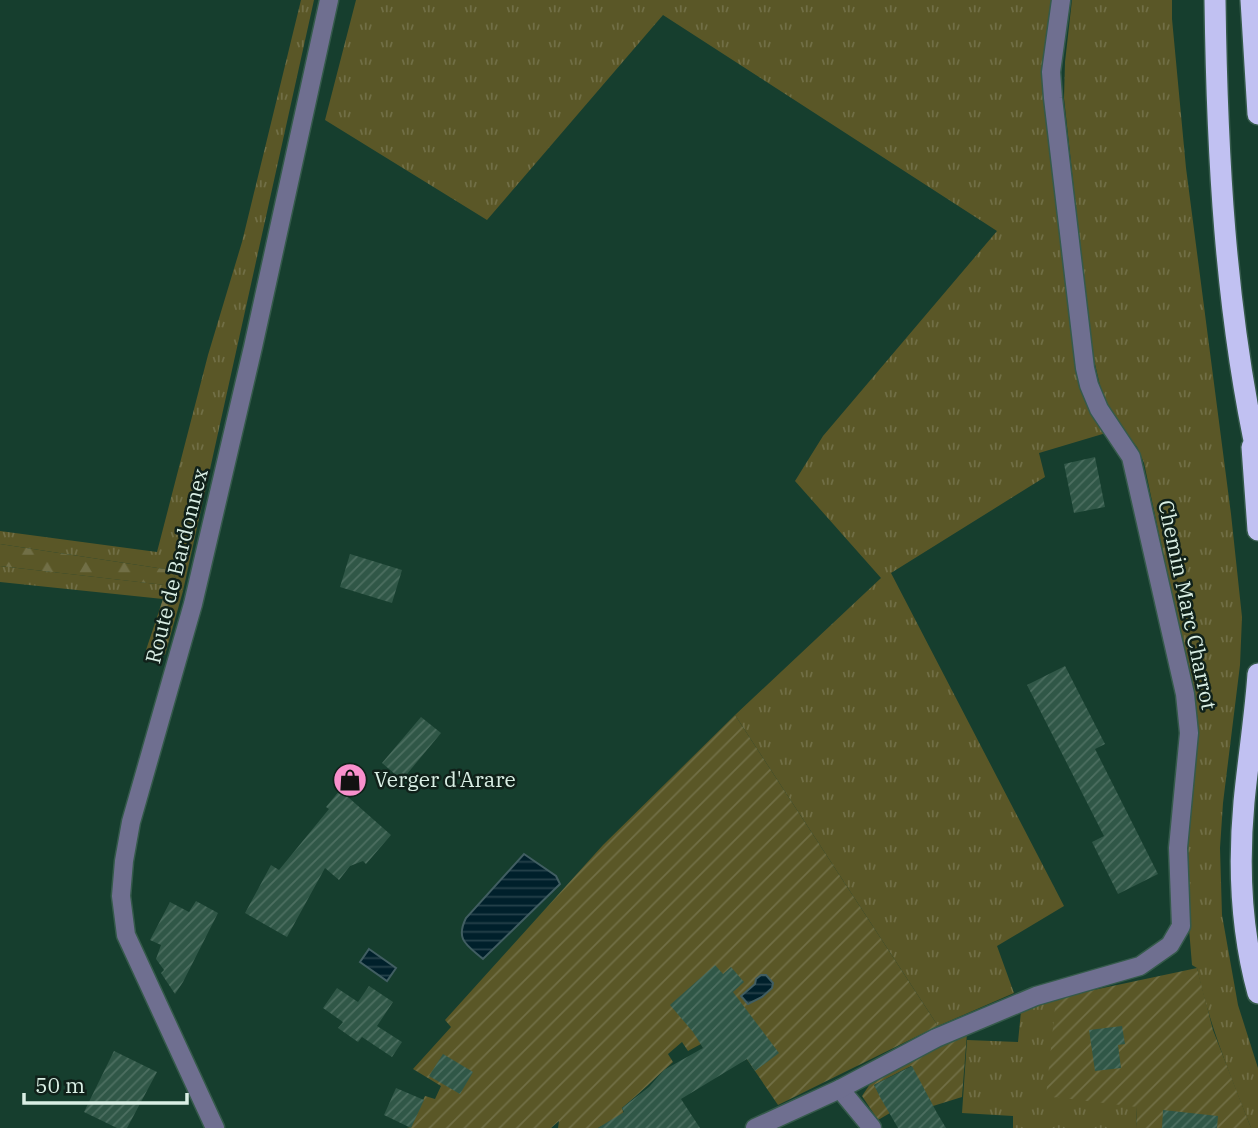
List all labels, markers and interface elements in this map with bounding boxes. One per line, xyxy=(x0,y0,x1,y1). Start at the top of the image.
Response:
street label: Route de Bardonnex xyxy=(138,465,214,666)
street label: Chemin Marc Charrot xyxy=(1152,497,1224,712)
shop icon: Verger d'Arare xyxy=(331,761,369,799)
place label: Verger d'Arare xyxy=(374,765,516,793)
scale bar xyxy=(24,1062,187,1106)
text: 50 m xyxy=(35,1071,85,1099)

